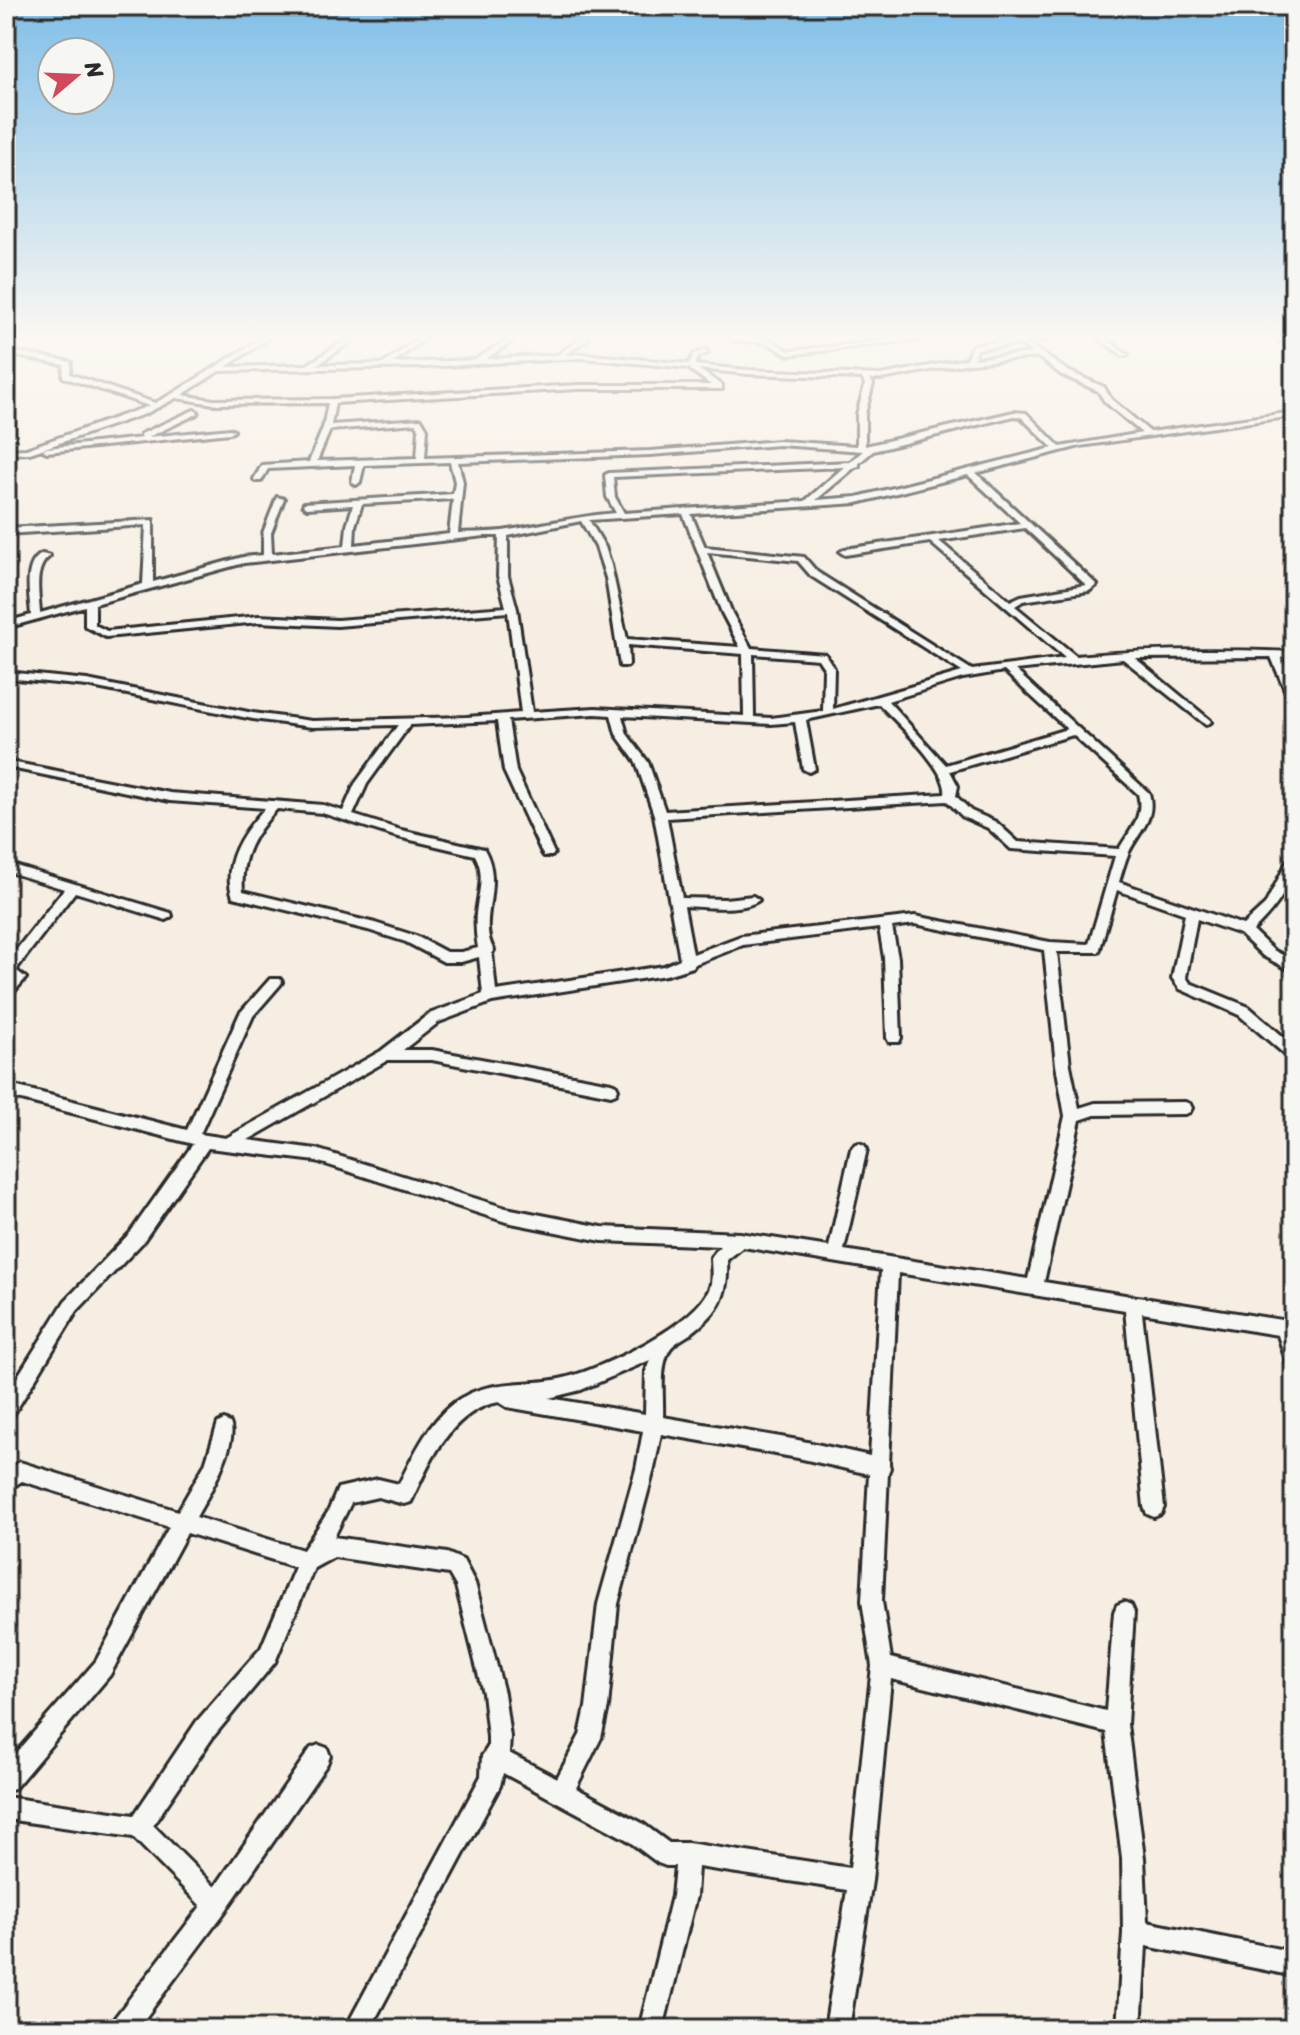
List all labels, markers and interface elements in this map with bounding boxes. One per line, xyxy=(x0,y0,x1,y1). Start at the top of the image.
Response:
north arrow xyxy=(36,36,116,116)
text: N xyxy=(73,55,116,84)

